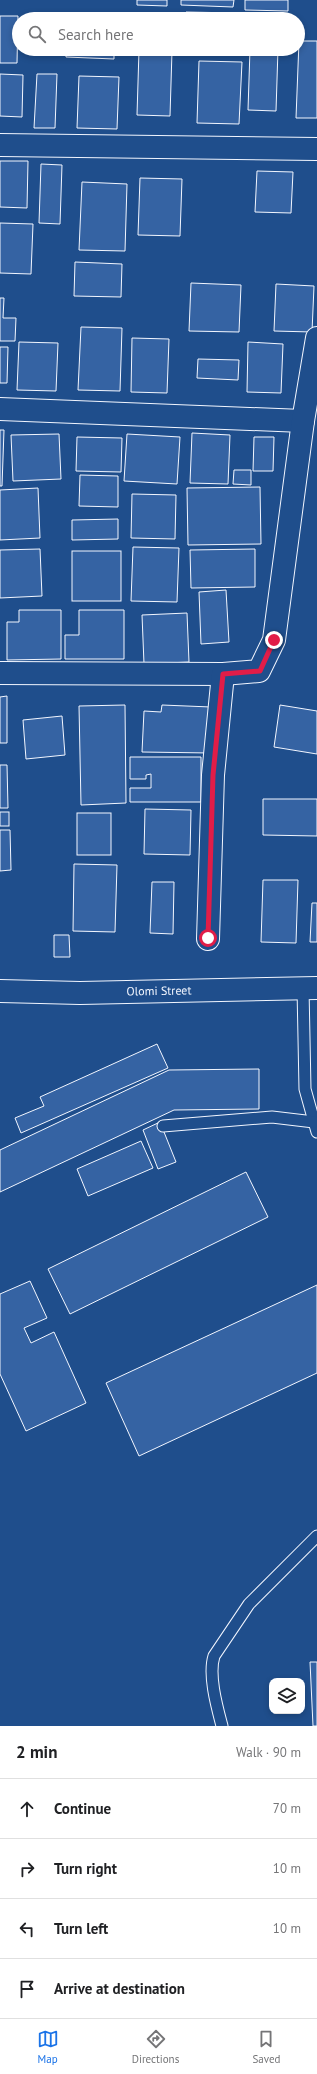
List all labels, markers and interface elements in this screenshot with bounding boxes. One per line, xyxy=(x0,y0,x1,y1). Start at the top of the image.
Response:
search box xyxy=(12,12,305,56)
icon: search xyxy=(26,23,48,45)
text: Search here xyxy=(58,25,134,44)
route end xyxy=(265,631,283,649)
route start xyxy=(199,929,217,947)
street label: Olomi Street xyxy=(126,982,192,999)
map controls xyxy=(269,1678,305,1714)
button: layers xyxy=(269,1678,305,1714)
text: 2 min xyxy=(16,1741,57,1763)
text: Walk · 90 m xyxy=(236,1744,301,1761)
icon: ahead xyxy=(16,1798,38,1820)
text: Continue xyxy=(54,1799,111,1818)
text: 70 m xyxy=(273,1800,301,1817)
icon: right xyxy=(16,1858,38,1880)
text: Turn right xyxy=(54,1859,117,1878)
text: 10 m xyxy=(273,1860,301,1877)
icon: left xyxy=(16,1918,38,1940)
text: Turn left xyxy=(54,1919,108,1938)
text: 10 m xyxy=(273,1920,301,1937)
icon: arrive xyxy=(16,1978,38,2000)
text: Arrive at destination xyxy=(54,1979,185,1998)
tab: Map xyxy=(37,2028,59,2066)
tab: Directions xyxy=(132,2028,179,2066)
tab: Saved xyxy=(252,2028,280,2066)

